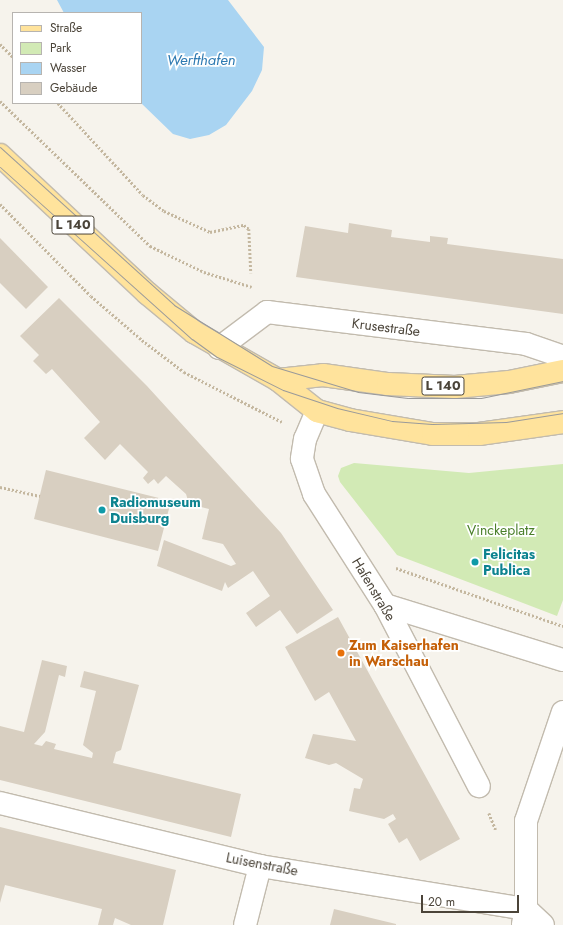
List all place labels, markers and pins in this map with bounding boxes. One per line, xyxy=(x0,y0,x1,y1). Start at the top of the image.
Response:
place label: Radiomuseum Duisburg xyxy=(110,494,201,526)
marker: Radiomuseum Duisburg xyxy=(97,505,107,515)
place label: Felicitas Publica xyxy=(483,546,535,578)
marker: Felicitas Publica xyxy=(470,557,480,567)
place label: Zum Kaiserhafen in Warschau xyxy=(349,637,459,670)
marker: Zum Kaiserhafen in Warschau xyxy=(336,648,346,658)

